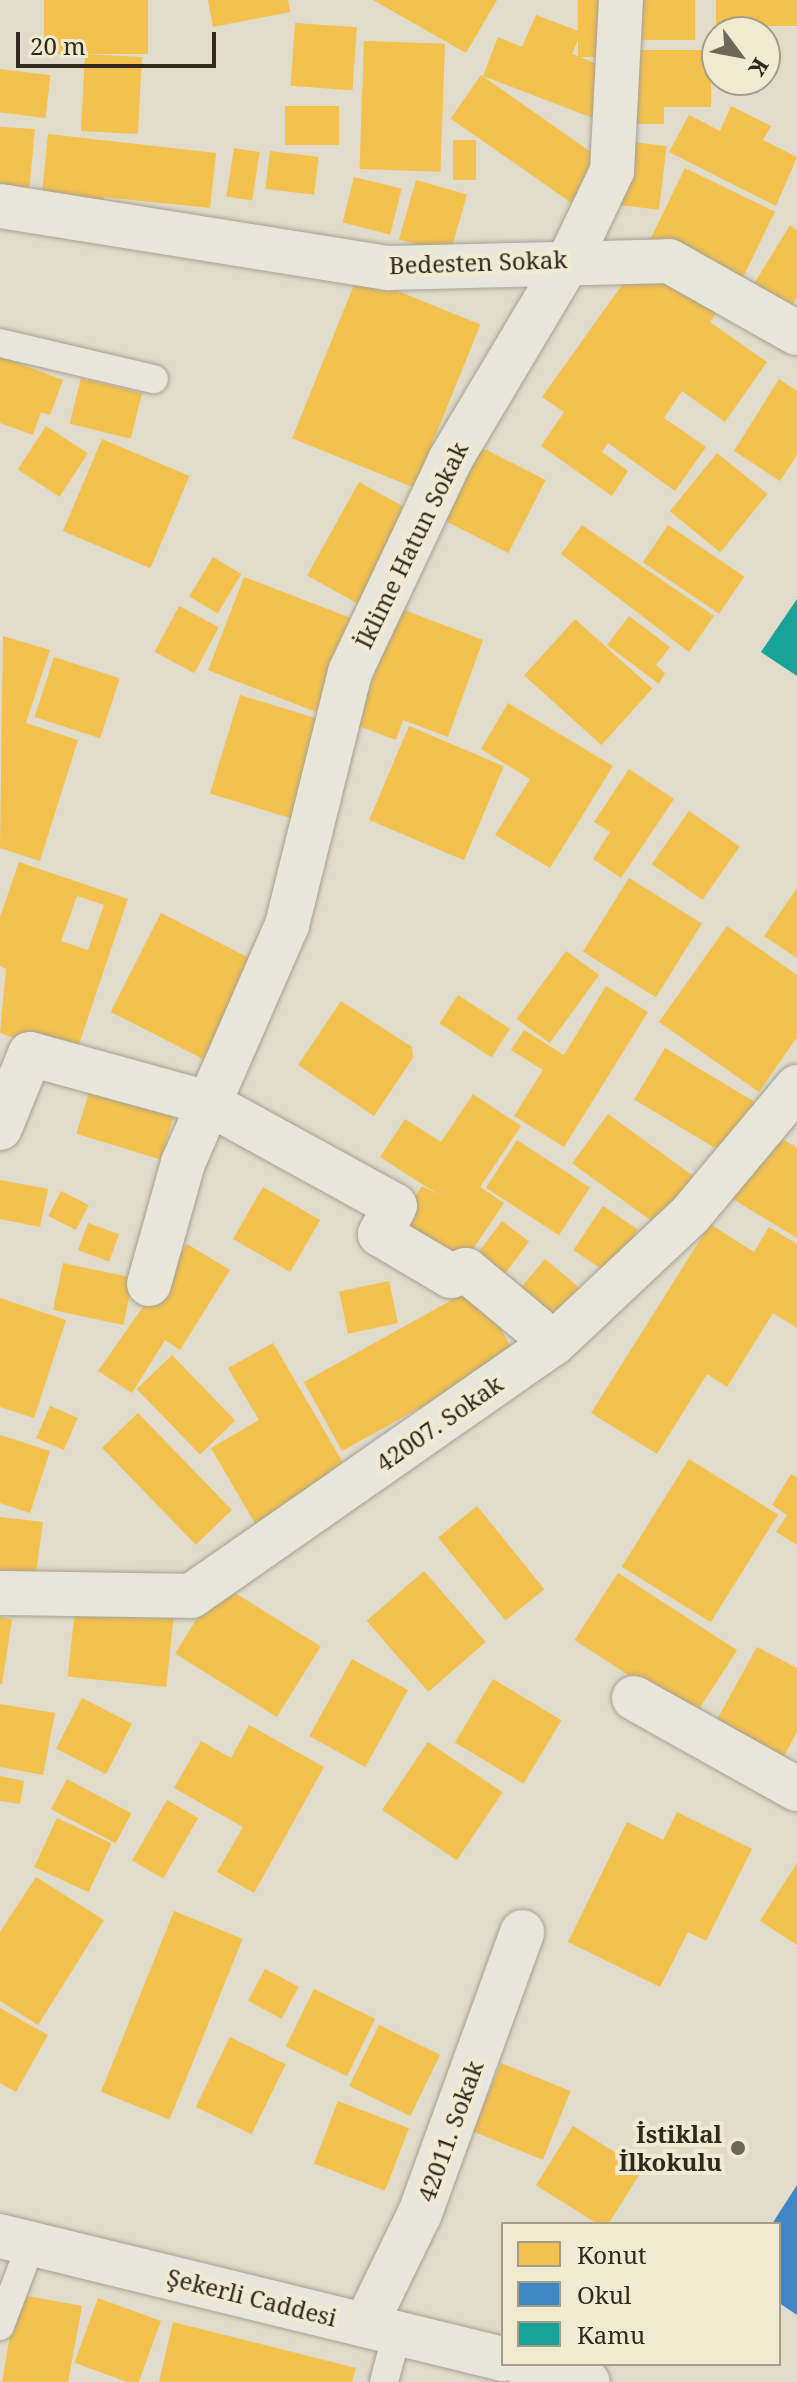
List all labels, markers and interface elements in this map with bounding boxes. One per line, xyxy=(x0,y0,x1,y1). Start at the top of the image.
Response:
scale bar xyxy=(20,16,220,66)
north arrow xyxy=(701,16,781,96)
text: 20 m xyxy=(30,29,86,62)
text: K xyxy=(743,53,777,82)
street label: Bedesten Sokak xyxy=(388,244,568,280)
street label: İklime Hatun Sokak xyxy=(348,437,474,653)
street label: 42007. Sokak xyxy=(370,1369,508,1477)
street label: 42011. Sokak xyxy=(411,2057,489,2205)
place label: İstiklal İlkokulu xyxy=(619,2120,722,2176)
marker: İstiklal İlkokulu xyxy=(729,2139,747,2157)
legend xyxy=(501,2222,781,2366)
text: Konut xyxy=(577,2238,646,2271)
street label: Şekerli Caddesi xyxy=(164,2262,340,2332)
text: Okul xyxy=(577,2278,632,2311)
text: Kamu xyxy=(577,2318,645,2351)

